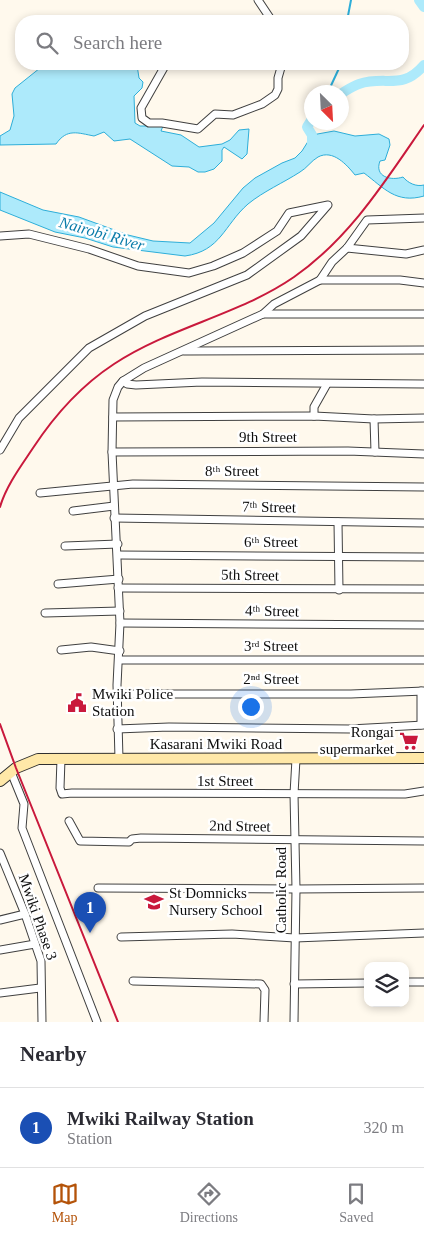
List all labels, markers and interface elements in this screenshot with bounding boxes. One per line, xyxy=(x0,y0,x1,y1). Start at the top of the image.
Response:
search box xyxy=(15,15,409,70)
icon: search xyxy=(33,29,61,57)
text: Search here xyxy=(73,32,162,53)
north arrow xyxy=(304,85,349,130)
water label: Nairobi River xyxy=(56,213,147,254)
street label: 9th Street xyxy=(239,429,298,445)
street label: 8ᵗʰ Street xyxy=(205,463,260,479)
street label: 7ᵗʰ Street xyxy=(242,499,297,515)
street label: 6ᵗʰ Street xyxy=(244,534,299,550)
street label: 5th Street xyxy=(221,566,280,584)
street label: 4ᵗʰ Street xyxy=(245,603,300,619)
street label: 3ʳᵈ Street xyxy=(244,638,299,654)
street label: 2ⁿᵈ Street xyxy=(243,671,300,687)
place label: Mwiki Police Station xyxy=(92,686,174,719)
public building icon: Mwiki Police Station xyxy=(66,692,88,714)
your location xyxy=(238,694,264,720)
place label: Rongai supermarket xyxy=(320,724,395,757)
supermarket icon: Rongai supermarket xyxy=(398,730,420,752)
street label: Kasarani Mwiki Road xyxy=(150,736,283,752)
street label: 1st Street xyxy=(197,773,254,789)
street label: 2nd Street xyxy=(209,817,272,835)
street label: Catholic Road xyxy=(273,846,289,933)
street label: Mwiki Phase 3 xyxy=(16,872,60,962)
place label: St Domnicks Nursery School xyxy=(169,885,263,918)
school or university icon: St Domnicks Nursery School xyxy=(143,891,165,913)
pin: 1 xyxy=(74,892,106,933)
map controls xyxy=(364,962,409,1007)
button: layers xyxy=(364,962,409,1007)
text: Nearby xyxy=(20,1042,87,1066)
text: Mwiki Railway Station xyxy=(67,1108,254,1129)
text: 1 xyxy=(32,1119,40,1136)
text: 320 m xyxy=(364,1119,404,1136)
text: Station xyxy=(67,1130,112,1147)
tab: Map xyxy=(51,1180,79,1226)
tab: Directions xyxy=(180,1180,238,1226)
tab: Saved xyxy=(339,1180,373,1226)

